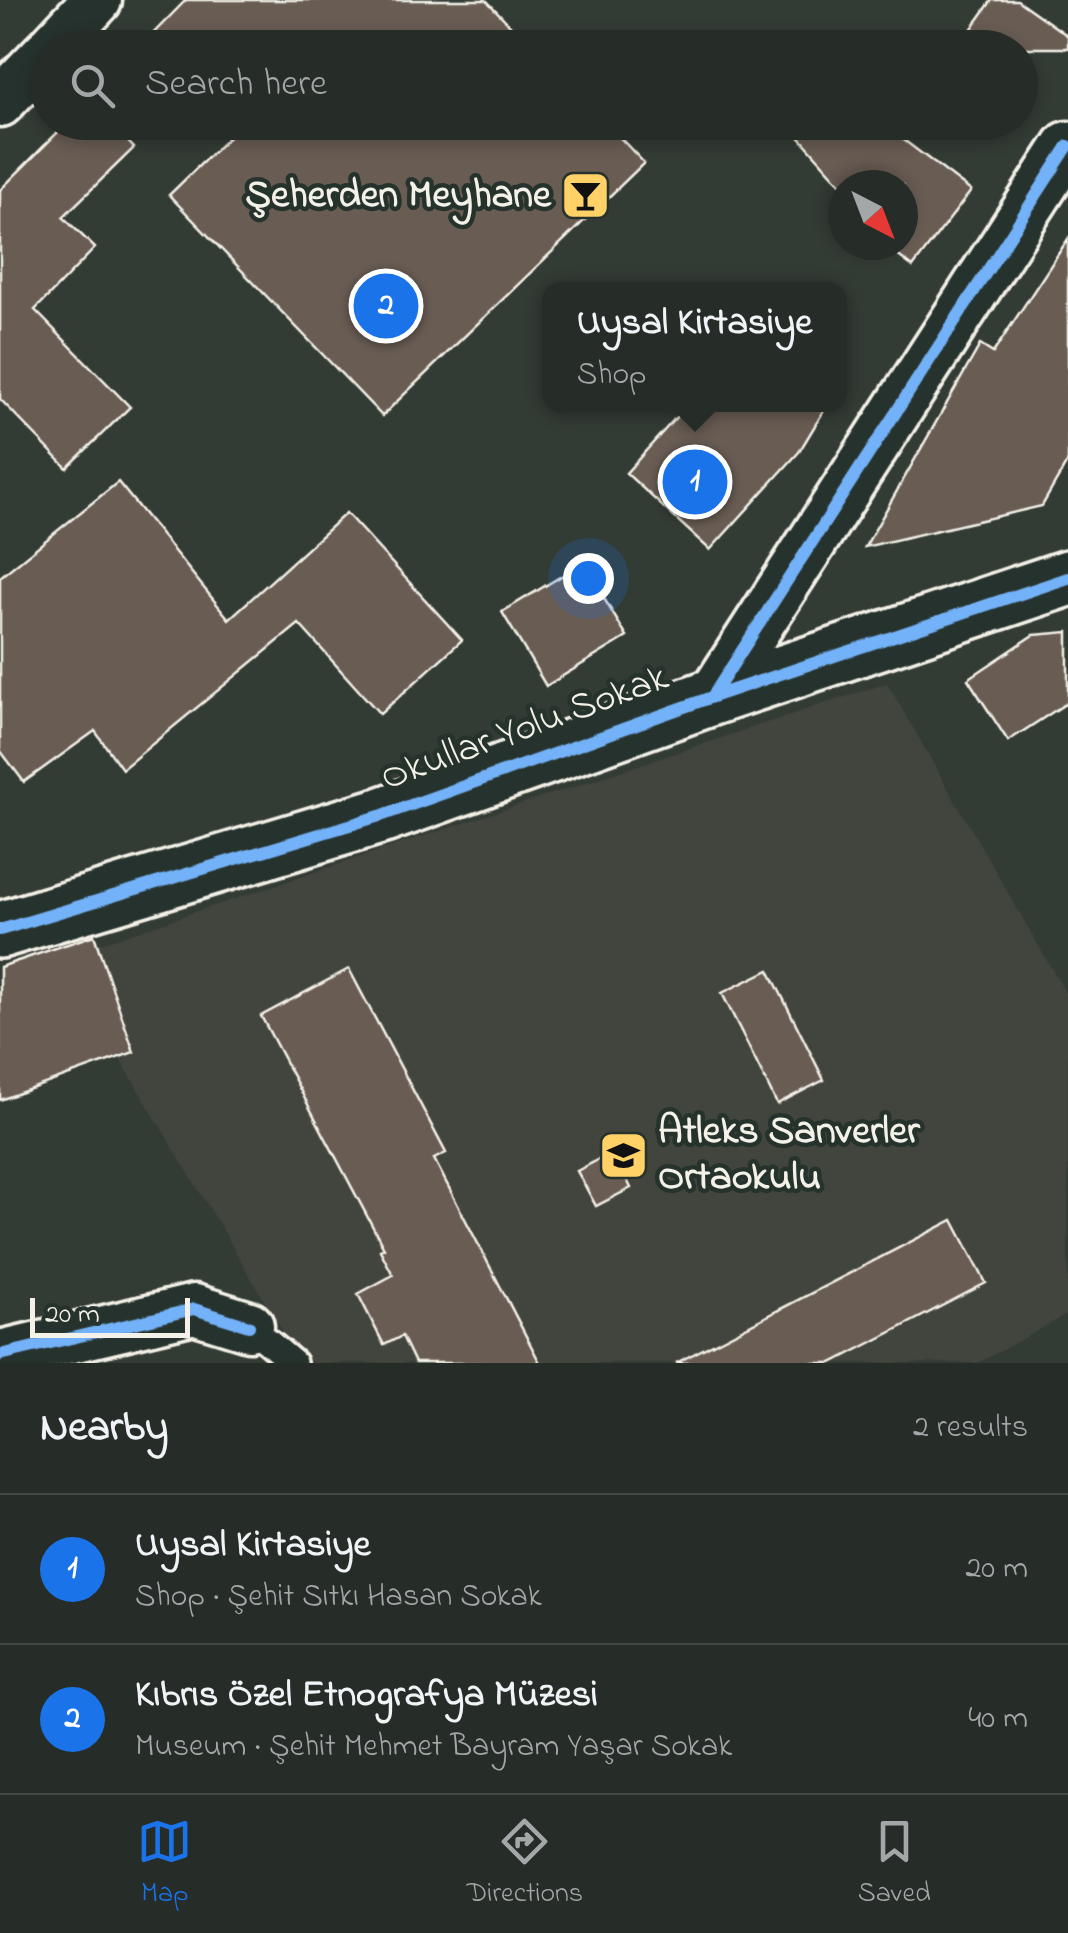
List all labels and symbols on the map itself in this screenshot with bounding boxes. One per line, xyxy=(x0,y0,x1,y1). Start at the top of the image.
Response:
place label: Şeherden Meyhane xyxy=(245,167,552,226)
bar icon: Şeherden Meyhane xyxy=(560,170,612,222)
north arrow xyxy=(828,170,918,260)
pin: 2 xyxy=(354,268,418,344)
pin: 1 xyxy=(662,444,728,520)
your location xyxy=(563,553,614,604)
street label: Okullar Yolu Sokak xyxy=(373,649,678,808)
place label: Atleks Sanverler Ortaokulu xyxy=(658,1103,921,1208)
school or university icon: Atleks Sanverler Ortaokulu xyxy=(597,1129,649,1181)
scale bar xyxy=(30,1293,190,1338)

